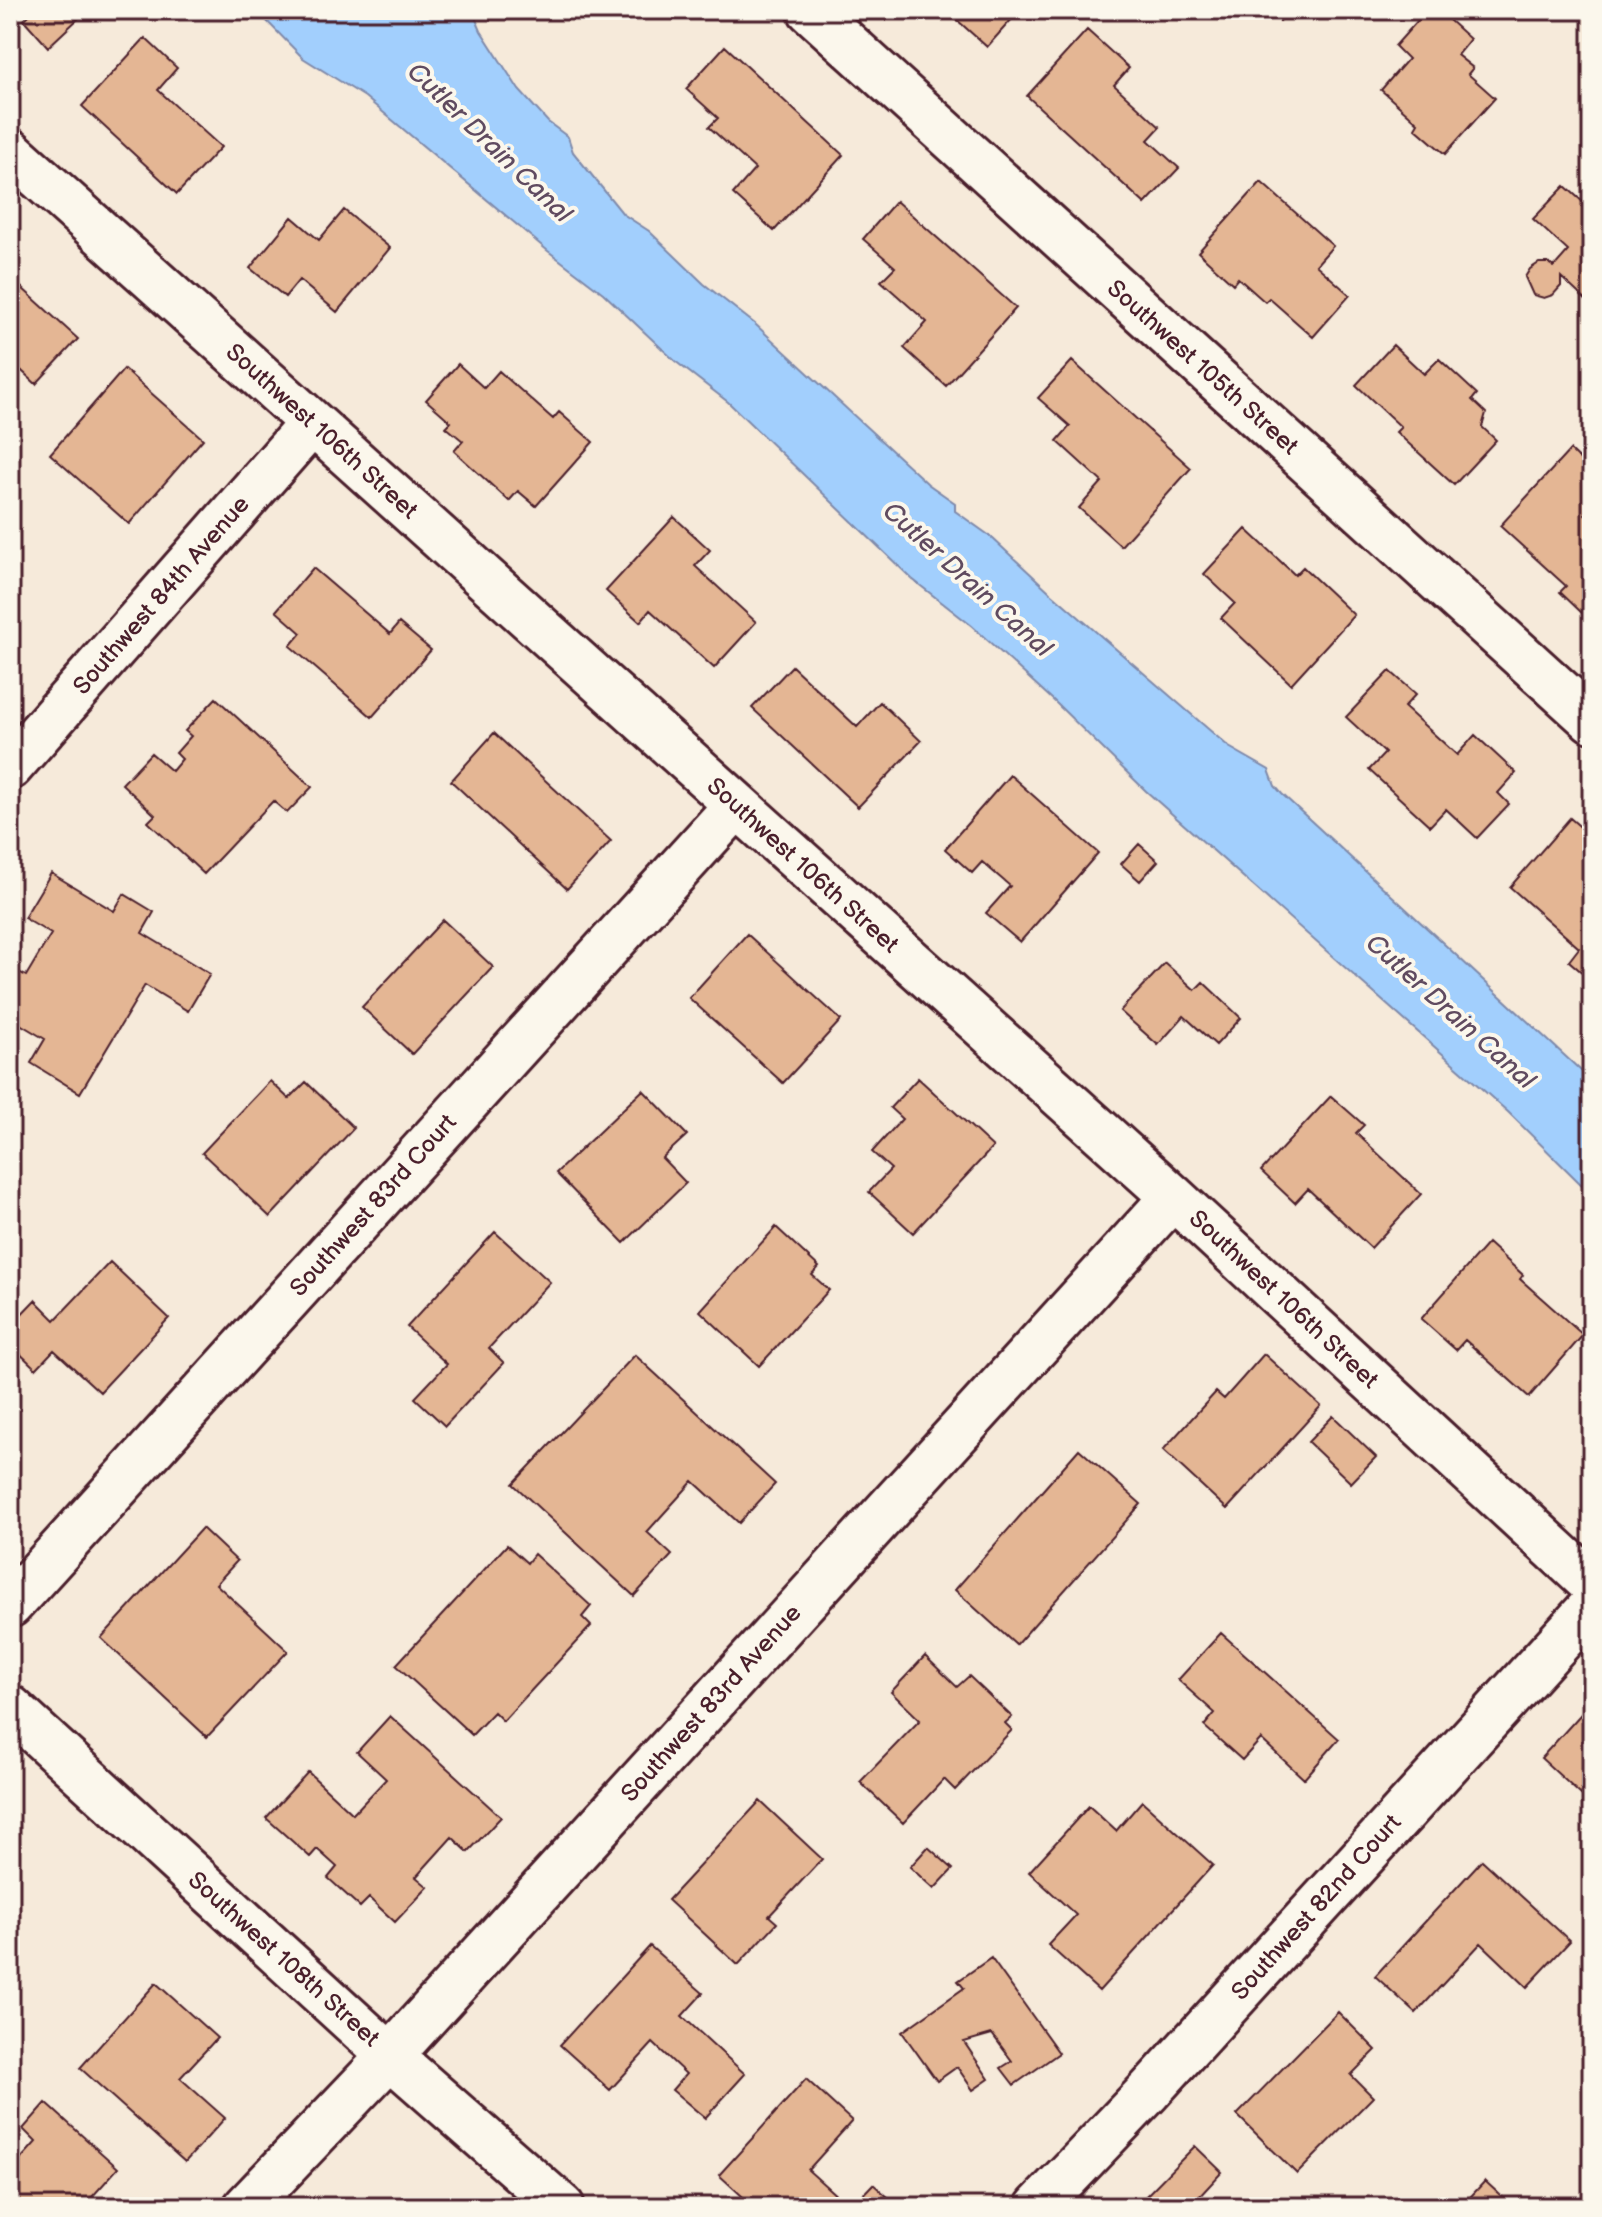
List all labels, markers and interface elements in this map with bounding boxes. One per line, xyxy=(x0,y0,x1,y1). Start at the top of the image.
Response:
water label: Cutler Drain Canal xyxy=(400,57,579,230)
street label: Southwest 105th Street xyxy=(1101,274,1305,461)
street label: Southwest 106th Street xyxy=(220,338,424,526)
street label: Southwest 84th Avenue xyxy=(67,490,256,701)
water label: Cutler Drain Canal xyxy=(876,496,1059,665)
street label: Southwest 106th Street xyxy=(701,772,905,960)
water label: Cutler Drain Canal xyxy=(1359,928,1542,1097)
street label: Southwest 83rd Court xyxy=(284,1108,463,1302)
street label: Southwest 106th Street xyxy=(1183,1204,1385,1395)
street label: Southwest 83rd Avenue xyxy=(615,1599,808,1808)
street label: Southwest 82nd Court xyxy=(1225,1808,1408,2006)
street label: Southwest 108th Street xyxy=(182,1866,386,2053)

